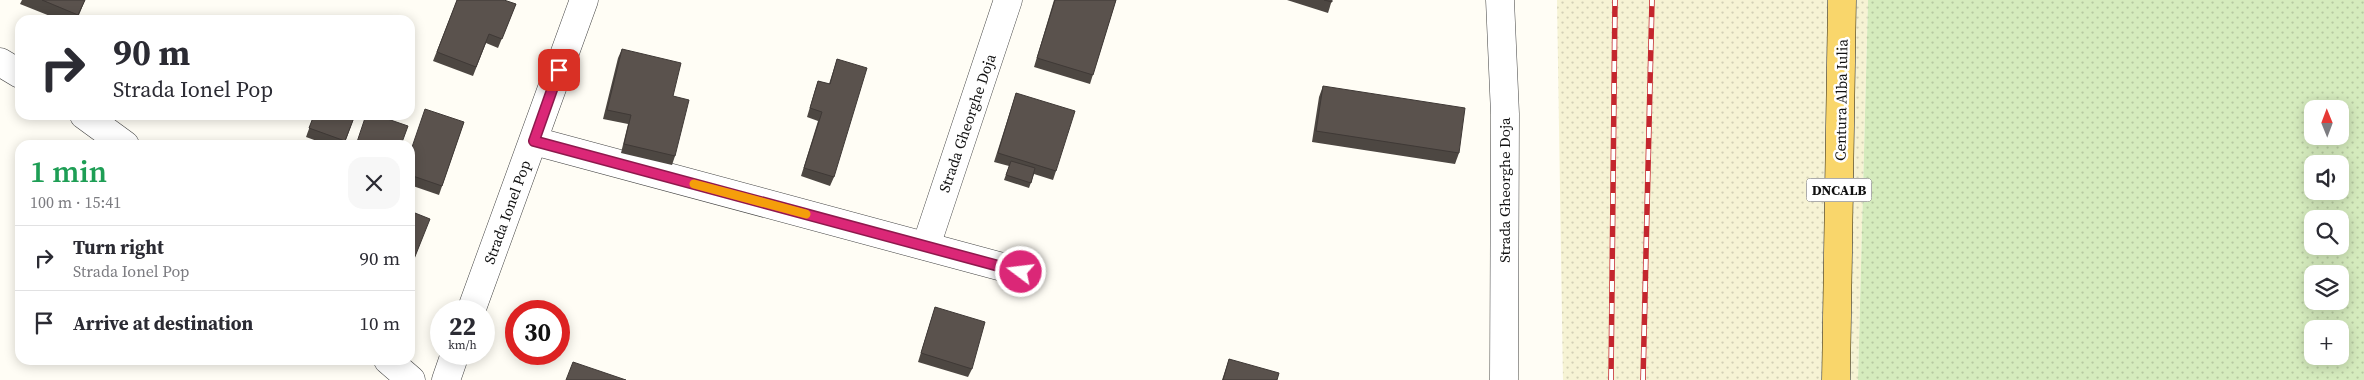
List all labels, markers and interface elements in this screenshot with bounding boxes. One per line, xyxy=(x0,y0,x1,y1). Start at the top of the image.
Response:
text: 90 m xyxy=(113,29,190,77)
icon: right xyxy=(30,35,95,100)
street label: Centura Alba Iulia xyxy=(1829,39,1853,161)
pin xyxy=(538,49,580,91)
street label: Strada Gheorghe Doja xyxy=(933,50,1001,195)
icon: arrive xyxy=(545,56,573,84)
text: Strada Ionel Pop xyxy=(113,74,273,104)
north arrow xyxy=(2304,100,2349,145)
map controls xyxy=(2304,100,2349,365)
street label: Strada Gheorghe Doja xyxy=(1494,117,1515,263)
text: 1 min xyxy=(30,151,107,192)
button: sound xyxy=(2304,155,2349,200)
button: close xyxy=(348,157,400,209)
street label: Strada Ionel Pop xyxy=(478,157,536,267)
road number: DNCALB xyxy=(1806,178,1872,202)
text: 100 m · 15:41 xyxy=(30,191,121,213)
button: search xyxy=(2304,210,2349,255)
text: Turn right xyxy=(73,234,164,260)
icon: right xyxy=(30,244,58,272)
text: 90 m xyxy=(359,245,400,271)
position arrow xyxy=(994,245,1046,297)
text: Strada Ionel Pop xyxy=(73,260,189,282)
button: layers xyxy=(2304,265,2349,310)
speed limit sign: 30 xyxy=(505,300,570,365)
icon: arrive xyxy=(30,309,58,337)
text: 22 xyxy=(449,309,476,343)
text: Arrive at destination xyxy=(73,310,253,336)
text: 10 m xyxy=(359,310,400,336)
button: + xyxy=(2304,320,2349,365)
text: km/h xyxy=(448,337,477,353)

